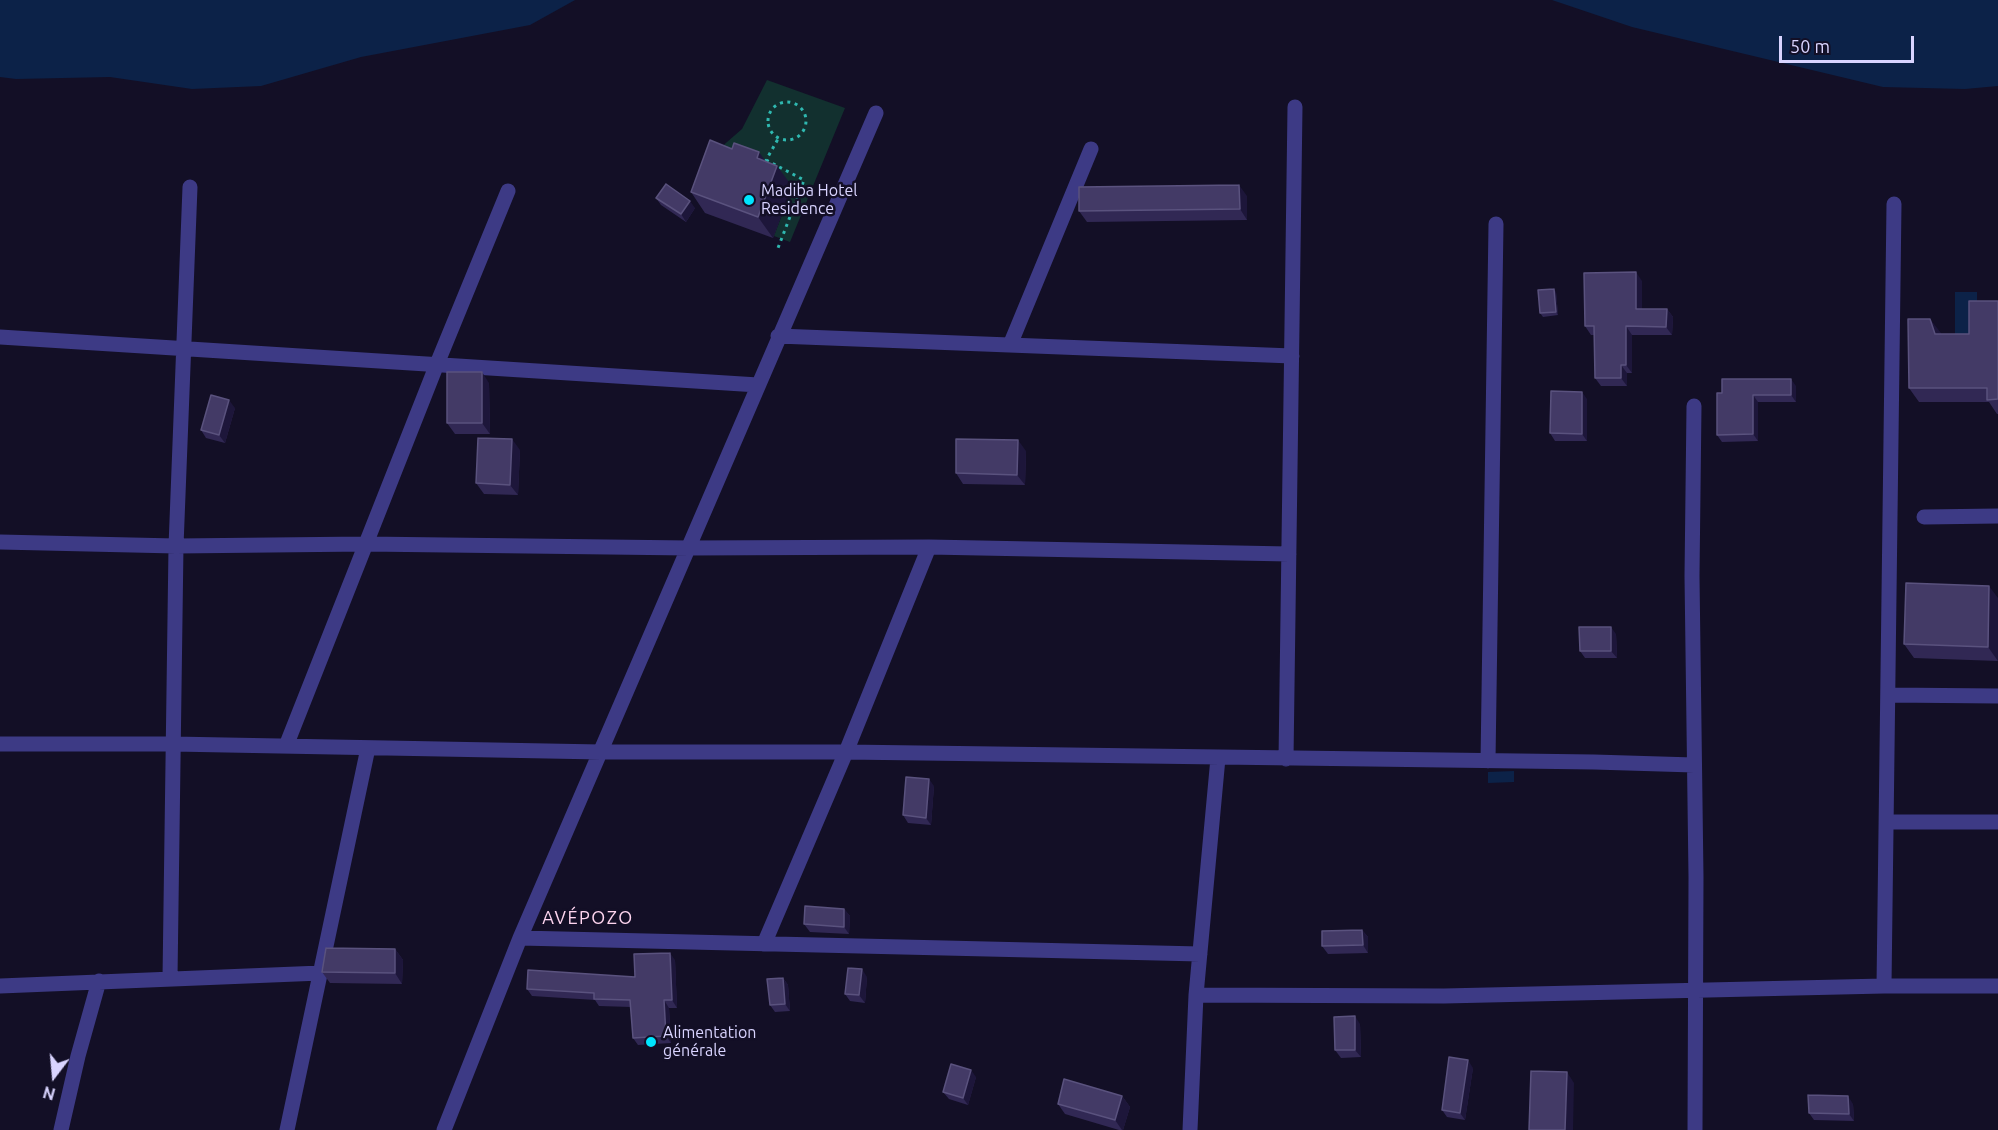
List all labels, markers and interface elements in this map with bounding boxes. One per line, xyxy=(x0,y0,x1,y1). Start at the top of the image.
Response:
scale bar xyxy=(1782,24,1917,62)
text: 50 m xyxy=(1790,36,1830,56)
place label: Madiba Hotel Residence xyxy=(761,181,857,219)
marker: Madiba Hotel Residence xyxy=(742,193,756,207)
district label: AVÉPOZO xyxy=(542,907,634,929)
place label: Alimentation générale xyxy=(663,1023,756,1061)
marker: Alimentation générale xyxy=(644,1035,658,1049)
north arrow xyxy=(24,1046,84,1106)
text: N xyxy=(41,1083,57,1104)

